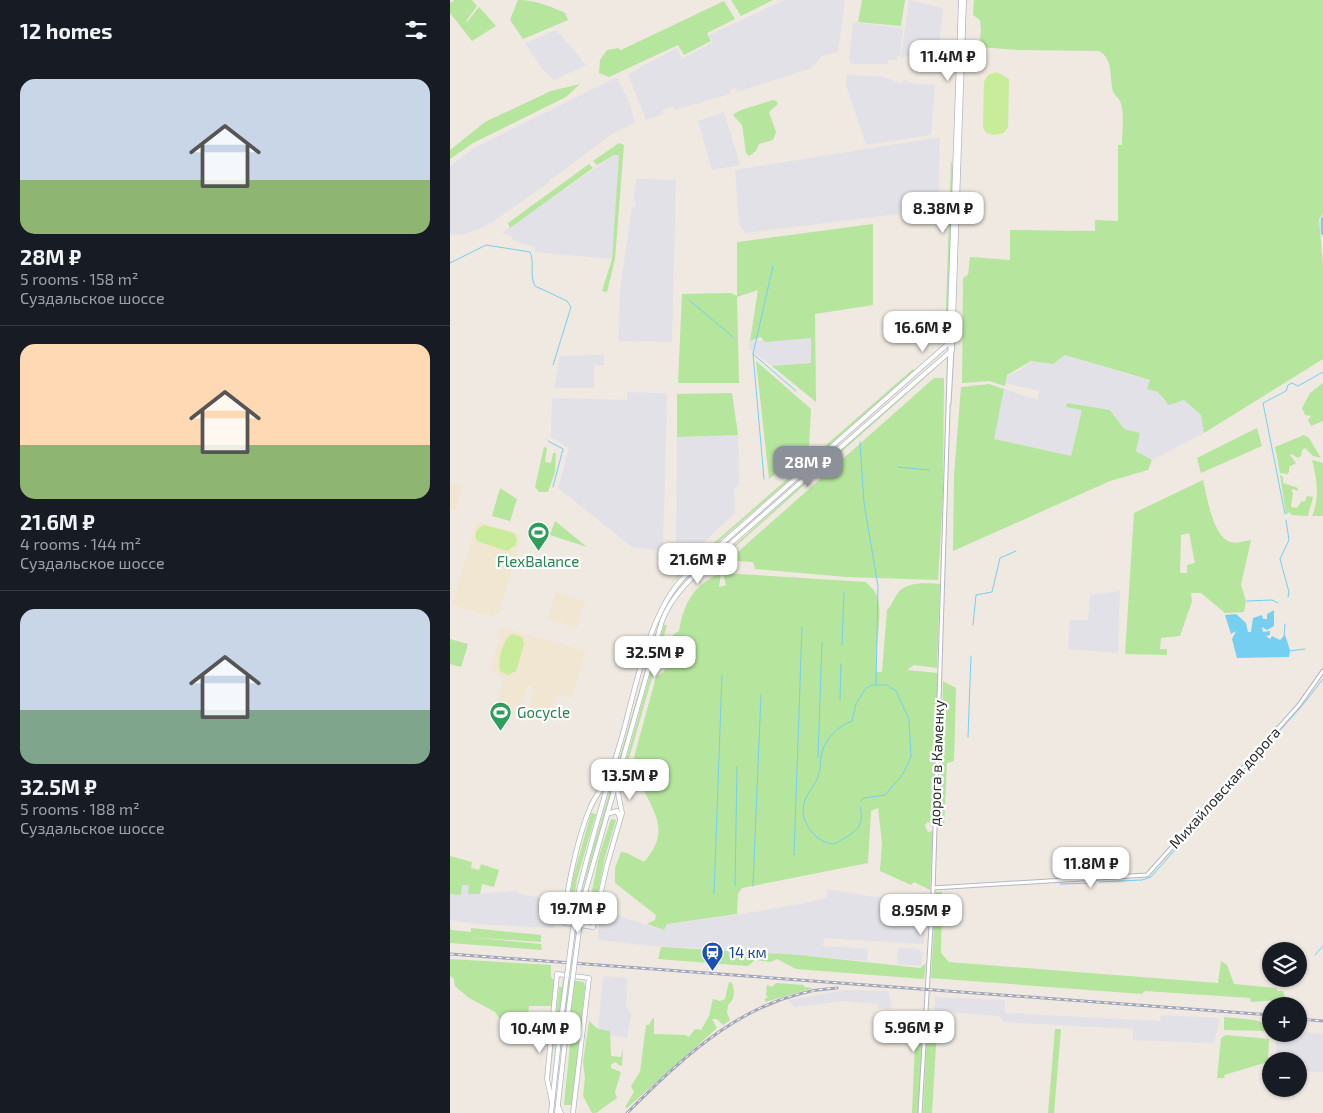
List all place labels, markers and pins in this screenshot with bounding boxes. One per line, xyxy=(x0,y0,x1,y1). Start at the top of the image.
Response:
pin: 11.4M ₽ xyxy=(902,39,994,82)
pin: 8.38M ₽ xyxy=(897,192,989,234)
pin: 16.6M ₽ xyxy=(877,310,969,353)
pin: 28M ₽ xyxy=(773,446,843,488)
sports icon: FlexBalance xyxy=(526,521,550,552)
pin: 21.6M ₽ xyxy=(652,542,744,585)
place label: FlexBalance xyxy=(497,552,579,570)
pin: 32.5M ₽ xyxy=(609,636,701,678)
sports icon: Gocycle xyxy=(489,701,513,732)
place label: Gocycle xyxy=(517,703,570,721)
pin: 13.5M ₽ xyxy=(584,758,676,801)
pin: 11.8M ₽ xyxy=(1045,846,1137,889)
pin: 19.7M ₽ xyxy=(532,892,624,934)
pin: 8.95M ₽ xyxy=(875,894,967,936)
station icon: 14 км xyxy=(701,941,725,972)
place label: 14 км xyxy=(729,943,767,961)
pin: 5.96M ₽ xyxy=(868,1010,960,1053)
pin: 10.4M ₽ xyxy=(494,1012,586,1054)

